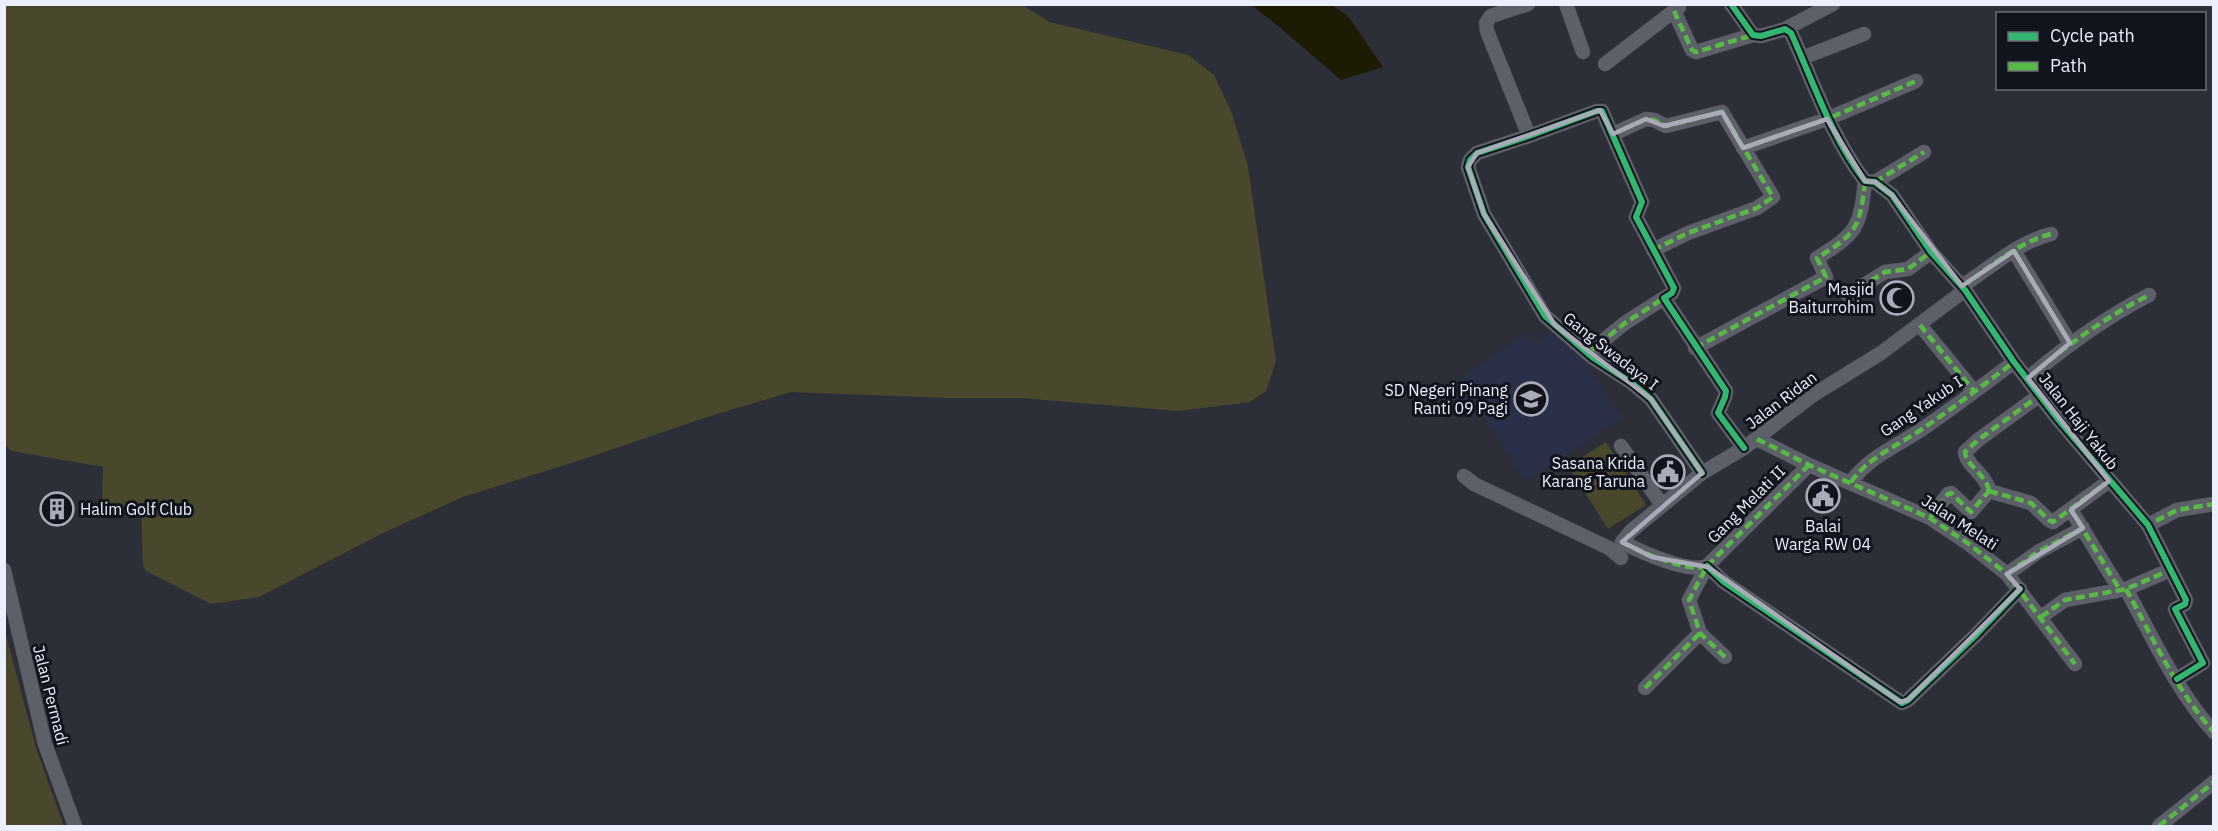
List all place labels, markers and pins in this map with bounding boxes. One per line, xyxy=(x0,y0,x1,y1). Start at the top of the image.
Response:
place label: Masjid Baiturrohim xyxy=(1789,279,1874,317)
mosque icon: Masjid Baiturrohim xyxy=(1879,280,1915,316)
place label: SD Negeri Pinang Ranti 09 Pagi xyxy=(1384,380,1509,418)
school or university icon: SD Negeri Pinang Ranti 09 Pagi xyxy=(1513,381,1549,417)
place label: Sasana Krida Karang Taruna xyxy=(1542,453,1645,491)
public building icon: Sasana Krida Karang Taruna xyxy=(1650,454,1686,490)
public building icon: Balai Warga RW 04 xyxy=(1805,478,1841,514)
building icon: Halim Golf Club xyxy=(39,491,75,527)
place label: Halim Golf Club xyxy=(80,499,192,519)
place label: Balai Warga RW 04 xyxy=(1775,516,1871,554)

